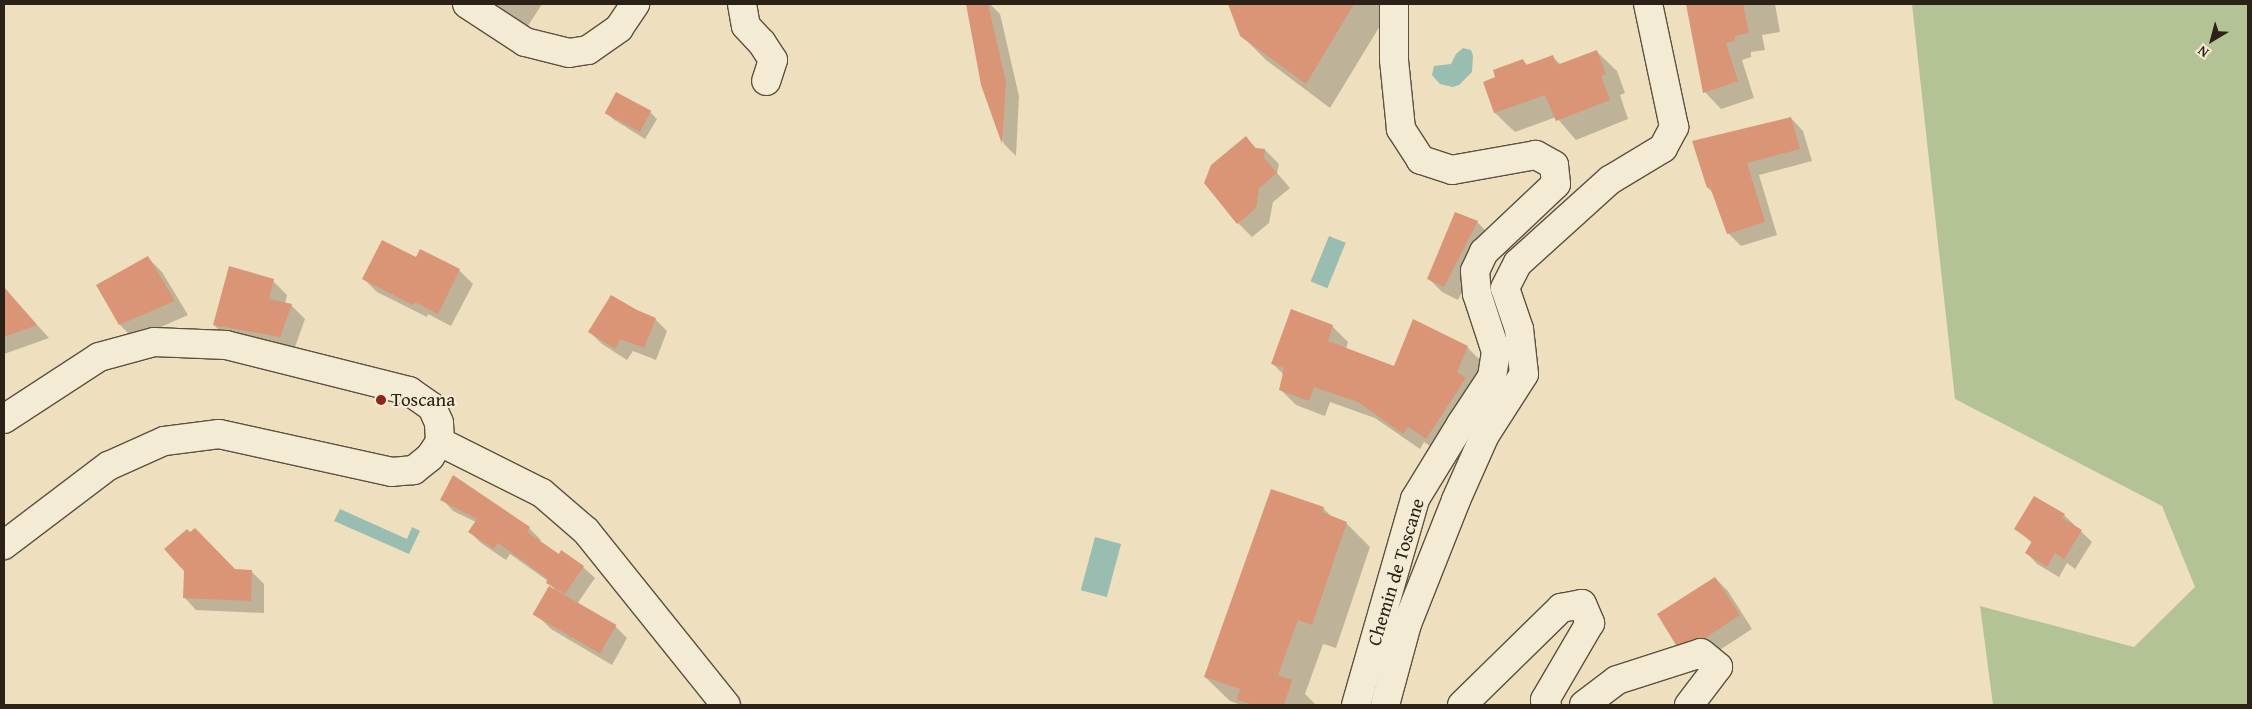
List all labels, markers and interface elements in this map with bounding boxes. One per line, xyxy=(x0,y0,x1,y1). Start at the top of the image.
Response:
north arrow xyxy=(2187,15,2237,65)
text: N xyxy=(2193,41,2213,63)
place label: Toscana xyxy=(391,389,455,411)
marker: Toscana xyxy=(375,394,387,406)
street label: Chemin de Toscane xyxy=(1363,496,1429,648)

